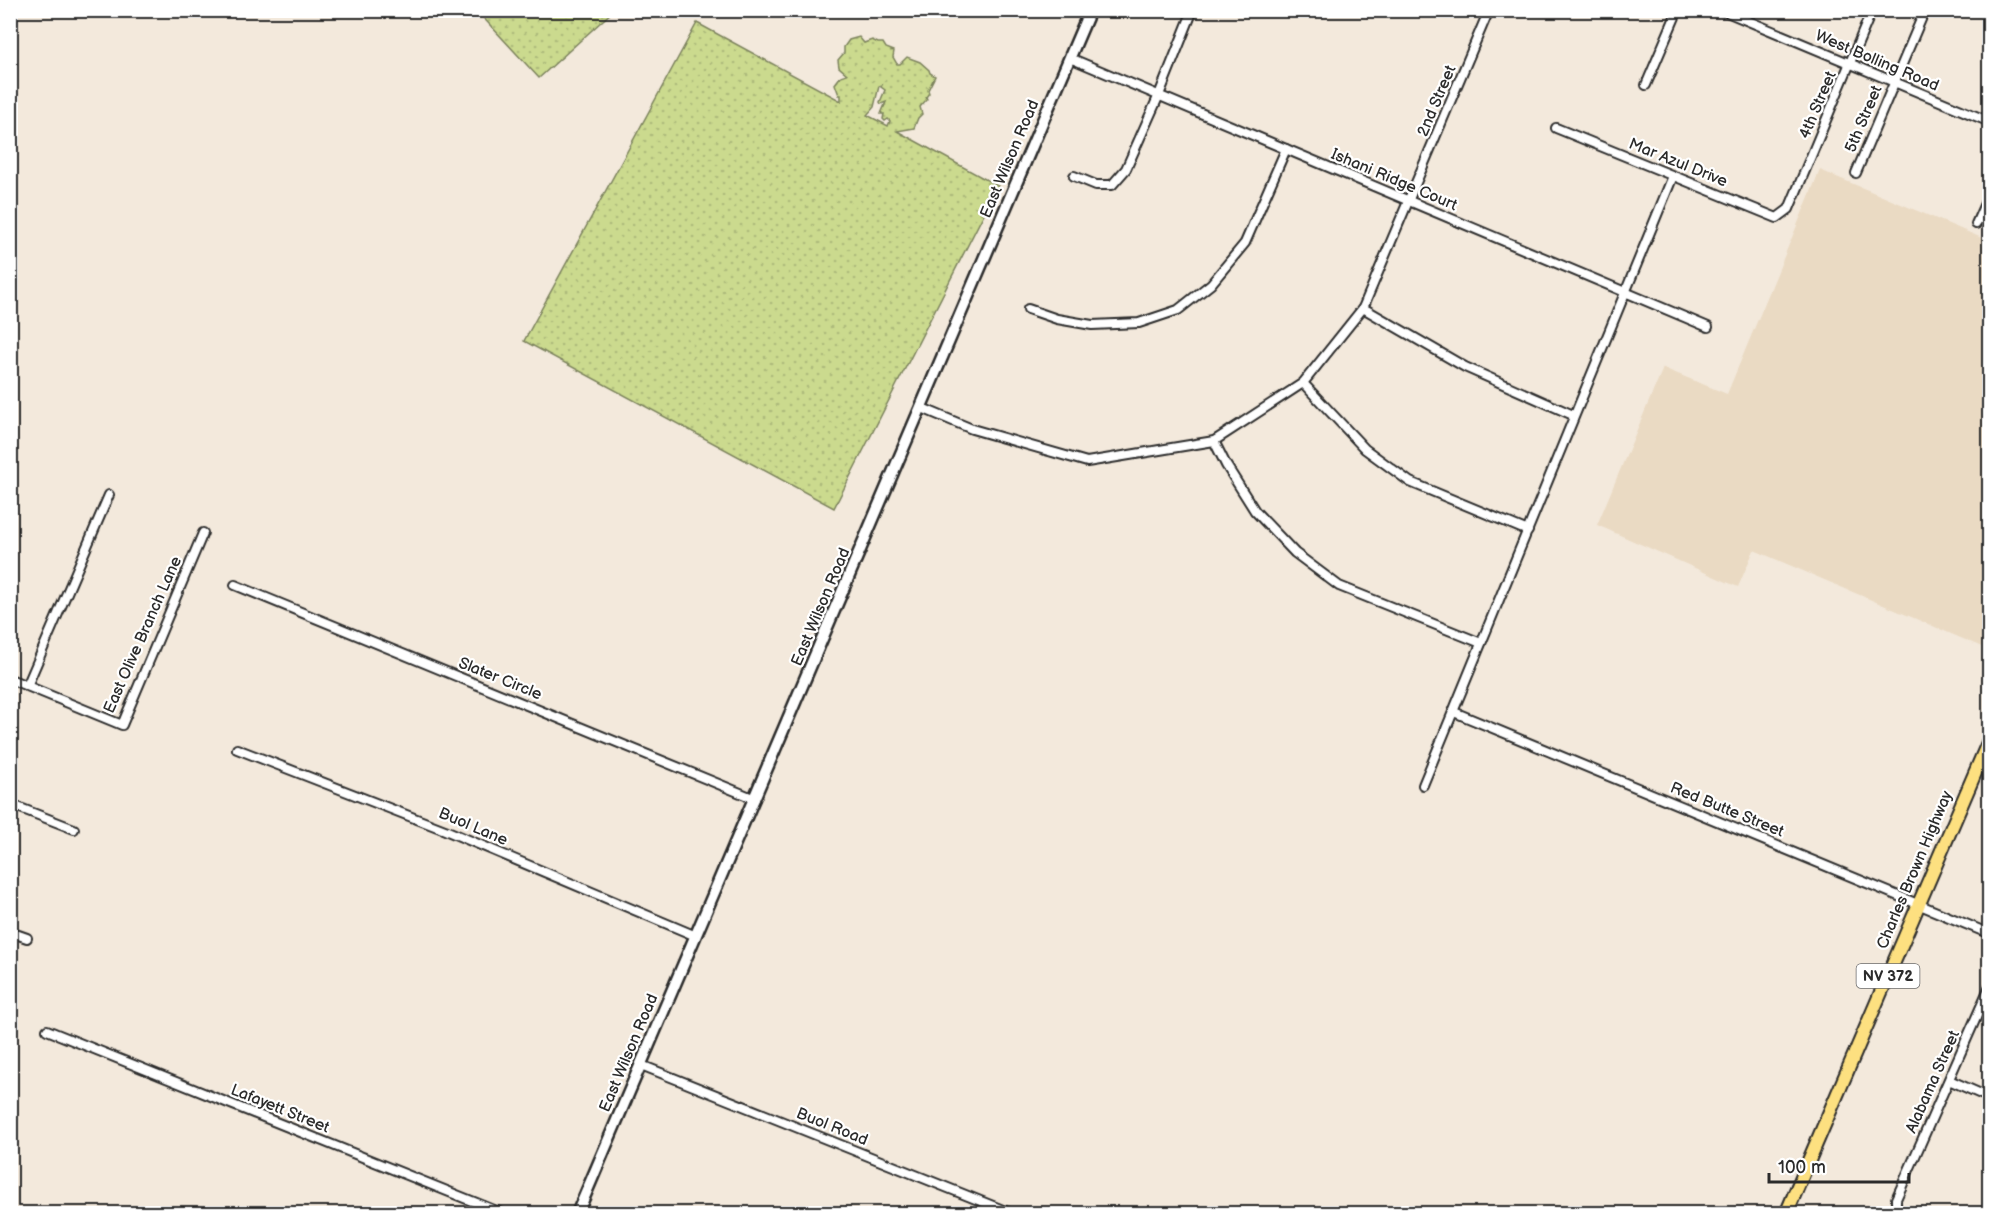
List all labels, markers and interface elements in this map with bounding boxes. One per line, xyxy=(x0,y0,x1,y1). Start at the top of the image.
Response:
street label: West Bolling Road xyxy=(1812,26,1942,96)
street label: 2nd Street xyxy=(1413,62,1461,139)
street label: 4th Street xyxy=(1795,68,1841,142)
street label: 5th Street xyxy=(1841,83,1887,155)
street label: East Wilson Road xyxy=(977,97,1043,221)
street label: Mar Azul Drive xyxy=(1626,135,1731,192)
street label: Ishani Ridge Court xyxy=(1328,145,1460,215)
street label: East Wilson Road xyxy=(788,545,854,669)
street label: East Olive Branch Lane xyxy=(100,553,186,716)
street label: Slater Circle xyxy=(456,654,545,705)
street label: Red Butte Street xyxy=(1667,779,1787,842)
street label: Charles Brown Highway xyxy=(1873,787,1957,952)
street label: Buol Lane xyxy=(436,804,511,850)
road number: NV 372 xyxy=(1856,964,1920,988)
street label: East Wilson Road xyxy=(596,991,662,1115)
street label: Alabama Street xyxy=(1902,1028,1964,1136)
street label: Lafayett Street xyxy=(228,1081,332,1137)
street label: Buol Road xyxy=(793,1104,871,1150)
scale bar xyxy=(1769,1146,1908,1184)
text: 100 m xyxy=(1778,1157,1826,1178)

